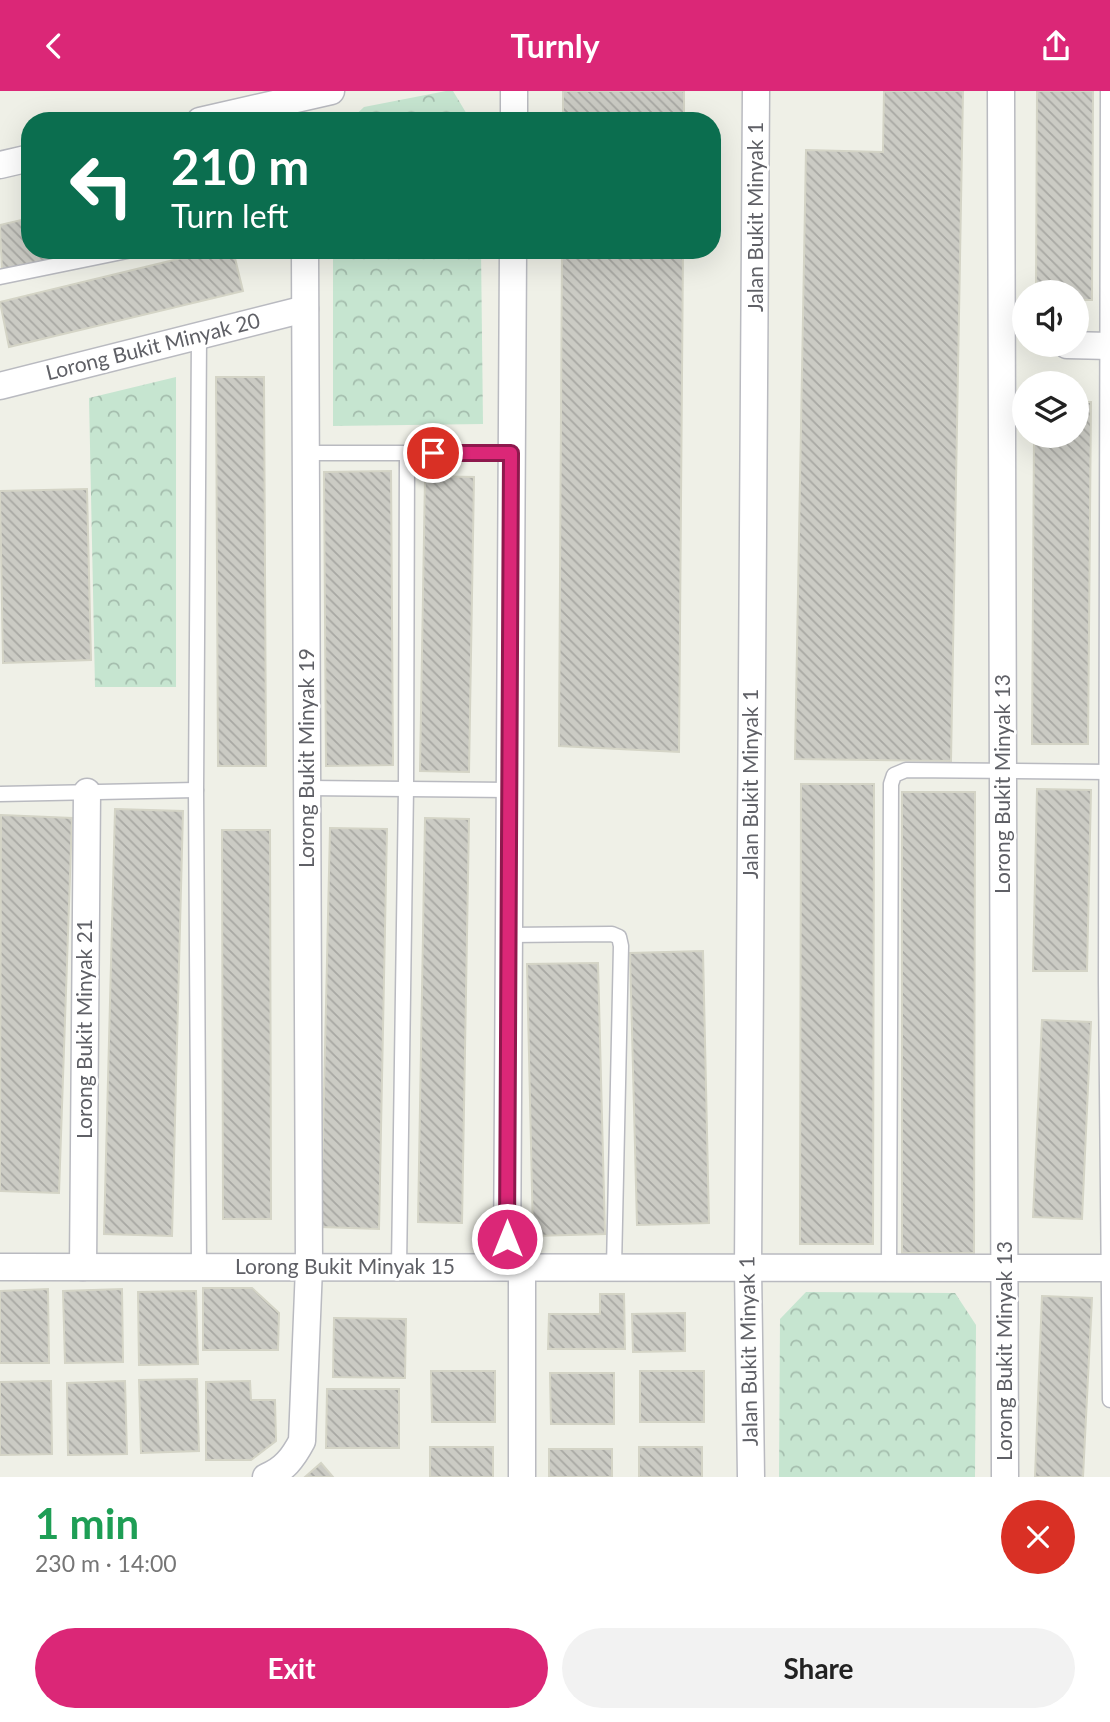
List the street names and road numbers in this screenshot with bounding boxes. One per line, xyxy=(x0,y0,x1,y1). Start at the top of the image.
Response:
street label: Jalan Bukit Minyak 1 xyxy=(742,122,767,312)
street label: Lorong Bukit Minyak 20 xyxy=(43,307,262,384)
street label: Lorong Bukit Minyak 19 xyxy=(293,648,318,868)
street label: Lorong Bukit Minyak 13 xyxy=(989,674,1014,894)
street label: Jalan Bukit Minyak 1 xyxy=(737,689,762,879)
street label: Lorong Bukit Minyak 21 xyxy=(71,919,96,1139)
street label: Lorong Bukit Minyak 13 xyxy=(991,1241,1016,1461)
street label: Lorong Bukit Minyak 15 xyxy=(235,1253,455,1278)
street label: Jalan Bukit Minyak 1 xyxy=(733,1256,762,1446)

